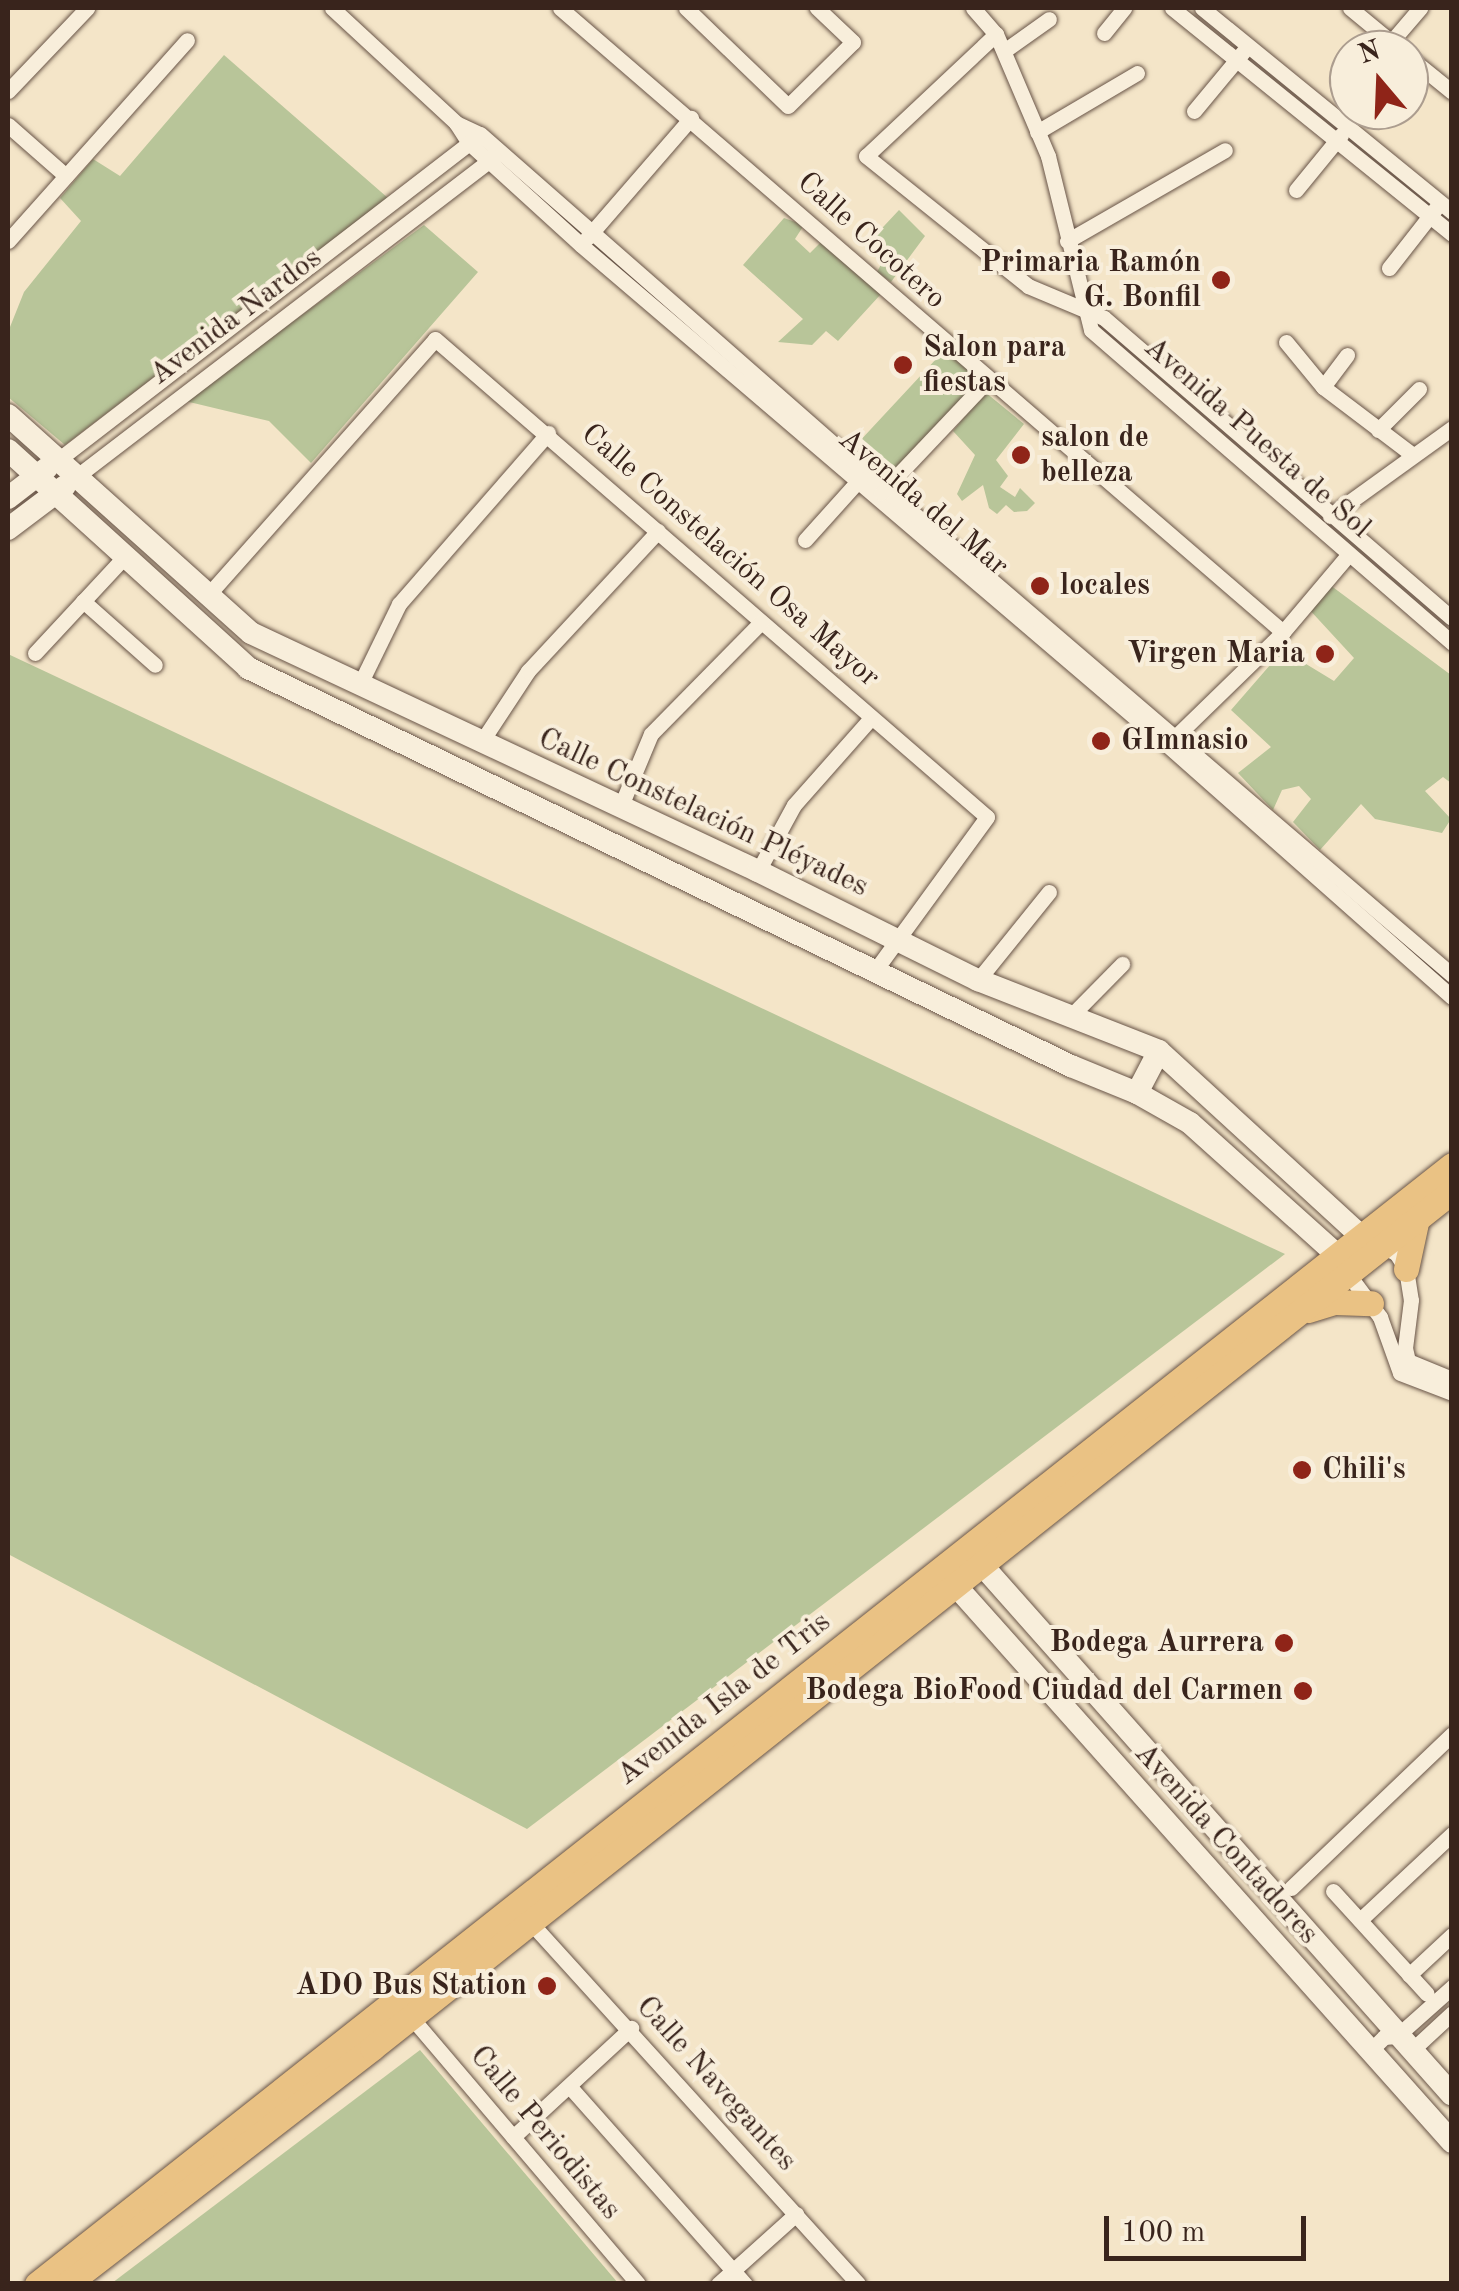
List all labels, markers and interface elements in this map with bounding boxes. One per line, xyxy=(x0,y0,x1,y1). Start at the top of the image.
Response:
north arrow xyxy=(1329,30,1429,130)
text: N xyxy=(1355,37,1385,70)
street label: Calle Cocotero xyxy=(789,165,953,317)
street label: Avenida Nardos xyxy=(143,241,329,393)
place label: Primaria Ramón G. Bonfil xyxy=(980,245,1201,316)
marker: Primaria Ramón G. Bonfil xyxy=(1210,269,1232,291)
place label: Salon para fiestas xyxy=(923,330,1066,400)
street label: Avenida Puesta de Sol xyxy=(1136,330,1378,546)
marker: Salon para fiestas xyxy=(892,354,914,376)
street label: Calle Constelación Osa Mayor xyxy=(573,417,887,695)
place label: salon de belleza xyxy=(1041,420,1149,490)
street label: Avenida del Mar xyxy=(831,422,1015,584)
marker: salon de belleza xyxy=(1010,444,1032,466)
place label: locales xyxy=(1060,568,1150,604)
marker: locales xyxy=(1029,575,1051,597)
place label: Virgen Maria xyxy=(1127,636,1305,672)
marker: Virgen Maria xyxy=(1314,643,1336,665)
street label: Calle Constelación Pléyades xyxy=(532,721,874,905)
place label: GImnasio xyxy=(1121,723,1249,759)
marker: GImnasio xyxy=(1090,730,1112,752)
place label: Chili's xyxy=(1322,1452,1406,1488)
marker: Chili's xyxy=(1291,1459,1313,1481)
street label: Avenida Isla de Tris xyxy=(610,1604,838,1794)
place label: Bodega Aurrera xyxy=(1049,1625,1264,1661)
marker: Bodega Aurrera xyxy=(1273,1632,1295,1654)
place label: Bodega BioFood Ciudad del Carmen xyxy=(805,1673,1283,1709)
marker: Bodega BioFood Ciudad del Carmen xyxy=(1292,1680,1314,1702)
street label: Avenida Contadores xyxy=(1126,1736,1326,1952)
place label: ADO Bus Station xyxy=(296,1968,527,2004)
marker: ADO Bus Station xyxy=(536,1975,558,1997)
street label: Calle Navegantes xyxy=(628,1989,804,2179)
street label: Calle Periodistas xyxy=(462,2039,628,2227)
scale bar xyxy=(1109,2196,1312,2258)
text: 100 m xyxy=(1121,2218,1205,2248)

